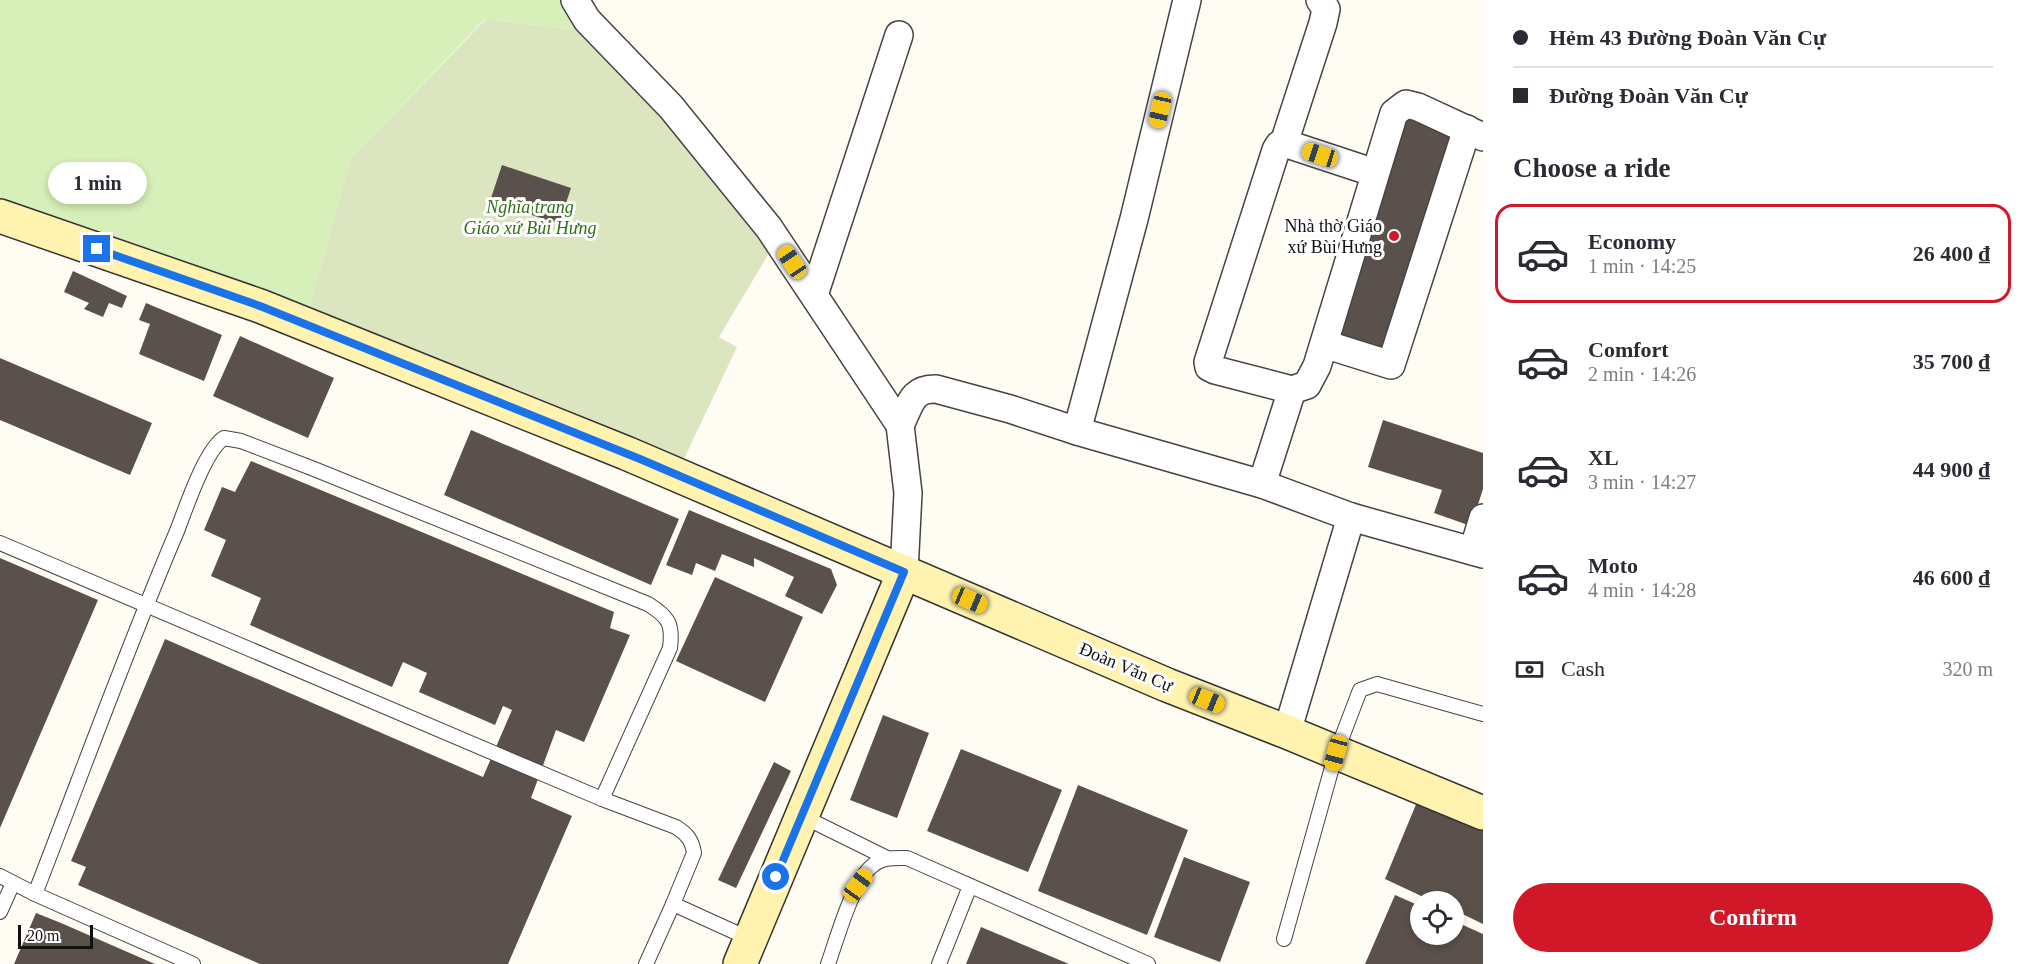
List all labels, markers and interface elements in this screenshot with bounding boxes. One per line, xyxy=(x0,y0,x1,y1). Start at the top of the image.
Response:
text: Hẻm 43 Đường Đoàn Văn Cự xyxy=(1549,25,1826,50)
text: Đường Đoàn Văn Cự xyxy=(1549,83,1748,108)
car xyxy=(1147,90,1173,130)
car xyxy=(1300,141,1340,169)
text: Choose a ride xyxy=(1513,153,1671,183)
callout: 1 min xyxy=(48,162,146,204)
text: 1 min xyxy=(73,172,122,194)
park label: Nghĩa trang Giáo xứ Bùi Hưng xyxy=(463,197,597,238)
place label: Nhà thờ Giáo xứ Bùi Hưng xyxy=(1285,216,1382,257)
icon: car xyxy=(1516,227,1570,281)
marker: Nhà thờ Giáo xứ Bùi Hưng xyxy=(1387,229,1401,243)
text: Economy xyxy=(1588,229,1676,254)
route end xyxy=(83,235,110,262)
text: 26 400 ₫ xyxy=(1913,241,1990,266)
car xyxy=(774,242,810,282)
text: 1 min · 14:25 xyxy=(1588,255,1696,277)
icon: car xyxy=(1516,335,1570,389)
text: Comfort xyxy=(1588,337,1669,362)
text: 35 700 ₫ xyxy=(1913,349,1990,374)
text: 2 min · 14:26 xyxy=(1588,363,1696,385)
icon: car xyxy=(1516,443,1570,497)
text: XL xyxy=(1588,445,1619,470)
text: 44 900 ₫ xyxy=(1913,457,1990,482)
text: 3 min · 14:27 xyxy=(1588,471,1696,493)
icon: car xyxy=(1516,551,1570,605)
text: Moto xyxy=(1588,553,1638,578)
text: 46 600 ₫ xyxy=(1913,565,1990,590)
text: 4 min · 14:28 xyxy=(1588,579,1696,601)
car xyxy=(950,585,990,615)
street label: Đoàn Văn Cự xyxy=(1076,638,1177,696)
icon: cash xyxy=(1513,653,1546,686)
text: Cash xyxy=(1561,656,1605,681)
text: 320 m xyxy=(1942,658,1993,680)
car xyxy=(1187,685,1227,715)
car xyxy=(1323,733,1349,773)
route start xyxy=(762,863,789,890)
car xyxy=(840,865,876,905)
button: Confirm xyxy=(1513,883,1993,952)
map controls xyxy=(1410,891,1464,945)
button: locate xyxy=(1410,891,1464,945)
scale bar xyxy=(18,922,93,950)
text: 20 m xyxy=(27,927,59,944)

